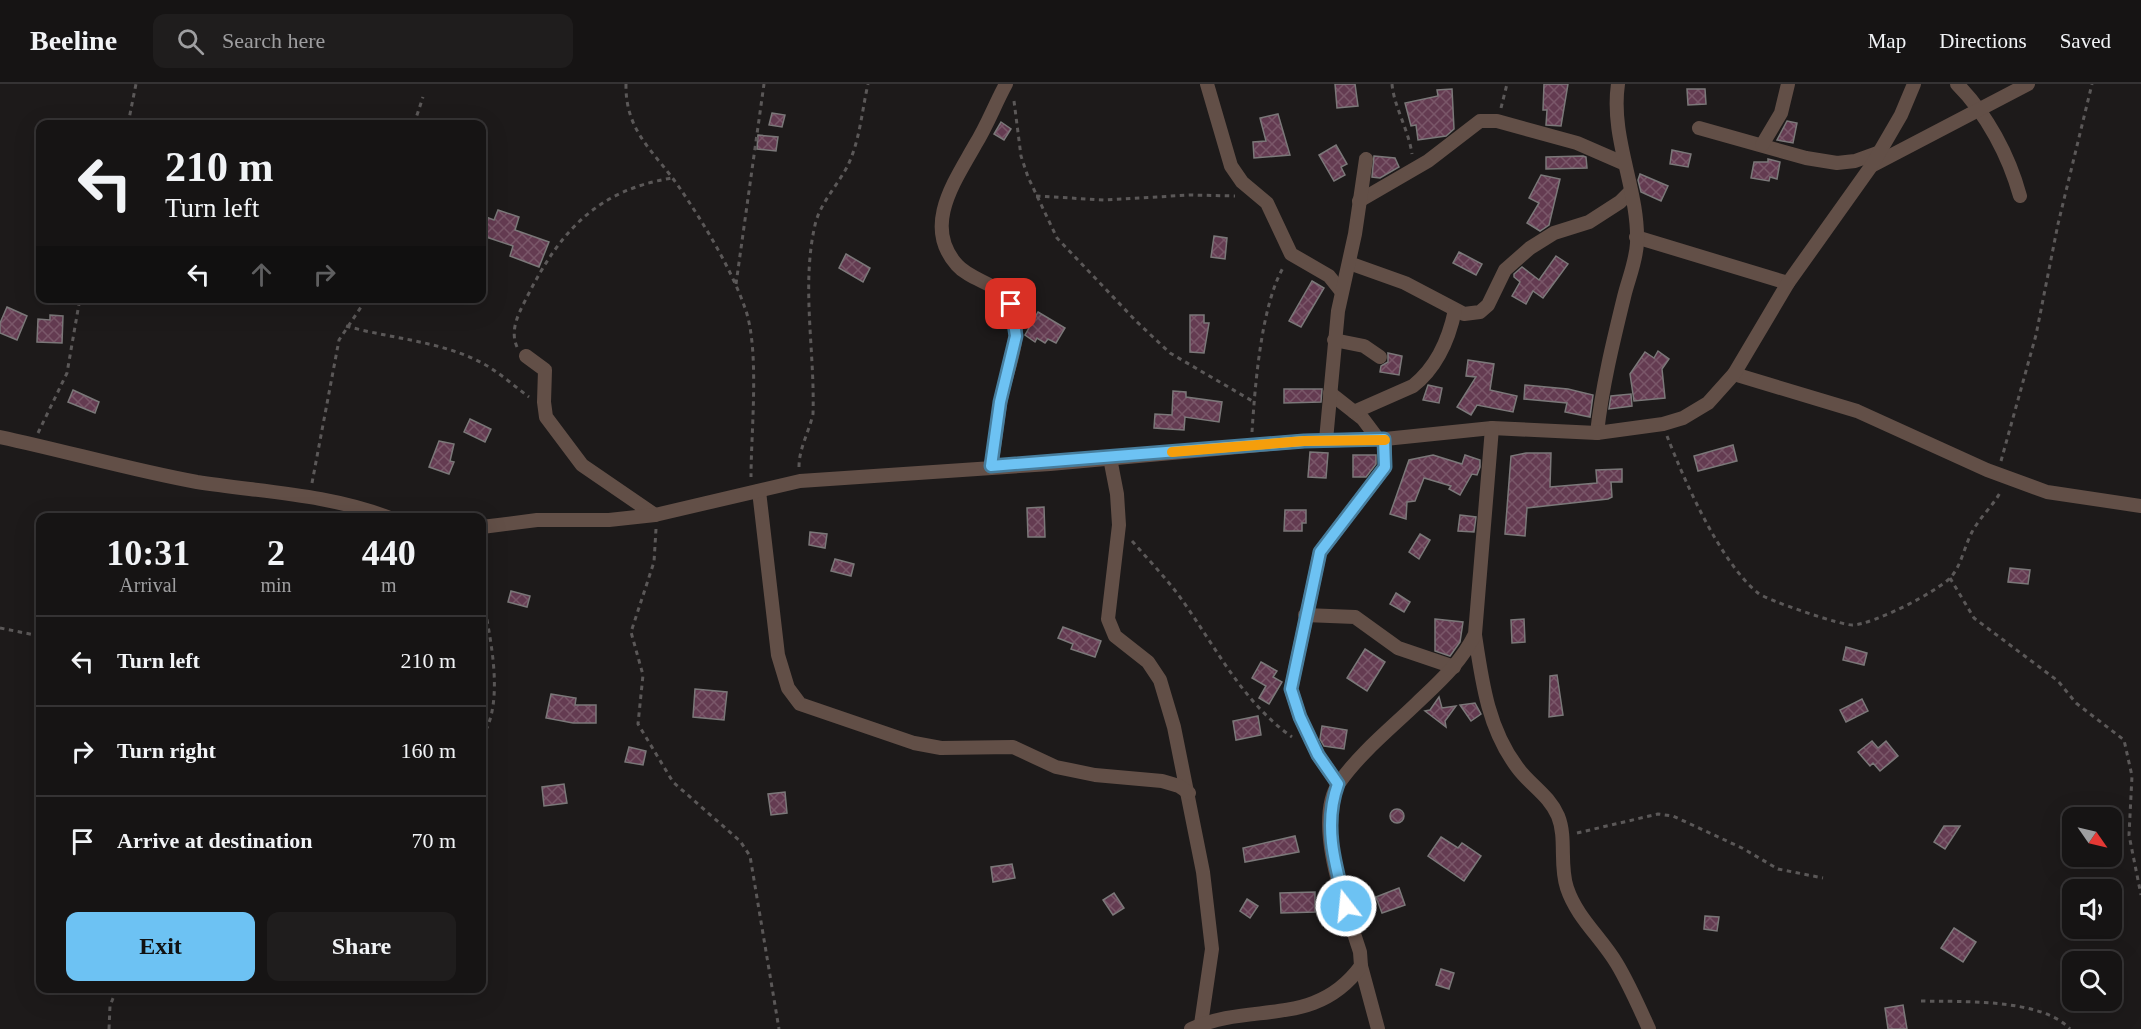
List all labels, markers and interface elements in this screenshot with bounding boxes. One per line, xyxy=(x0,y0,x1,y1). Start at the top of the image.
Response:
search box xyxy=(153,14,573,68)
text: Beeline xyxy=(30,25,117,56)
icon: search xyxy=(174,25,207,58)
text: Search here xyxy=(222,28,325,53)
text: Map xyxy=(1868,29,1906,53)
text: Directions xyxy=(1939,29,2027,53)
text: Saved xyxy=(2060,29,2111,53)
icon: left xyxy=(66,144,144,222)
text: 210 m xyxy=(165,144,274,190)
text: Turn left xyxy=(165,193,259,223)
icon: left xyxy=(182,258,215,291)
icon: ahead xyxy=(245,258,278,291)
icon: right xyxy=(308,258,341,291)
pin xyxy=(985,278,1036,329)
icon: arrive xyxy=(994,287,1027,320)
text: 10:31 xyxy=(106,533,190,573)
text: 2 xyxy=(267,533,285,573)
text: 440 xyxy=(362,533,416,573)
text: Arrival xyxy=(119,574,177,596)
text: min xyxy=(260,574,292,596)
text: m xyxy=(381,574,397,596)
icon: left xyxy=(66,645,99,678)
text: Turn left xyxy=(117,648,200,673)
text: 210 m xyxy=(400,648,456,673)
icon: right xyxy=(66,735,99,768)
text: Turn right xyxy=(117,738,216,763)
text: 160 m xyxy=(400,738,456,763)
north arrow xyxy=(2062,807,2122,867)
map controls xyxy=(2062,807,2122,1011)
icon: arrive xyxy=(66,825,99,858)
text: Arrive at destination xyxy=(117,828,313,853)
text: 70 m xyxy=(411,828,456,853)
position arrow xyxy=(1314,874,1378,938)
button: sound xyxy=(2062,879,2122,939)
button: Exit xyxy=(66,912,255,981)
button: Share xyxy=(267,912,456,981)
button: search xyxy=(2062,951,2122,1011)

